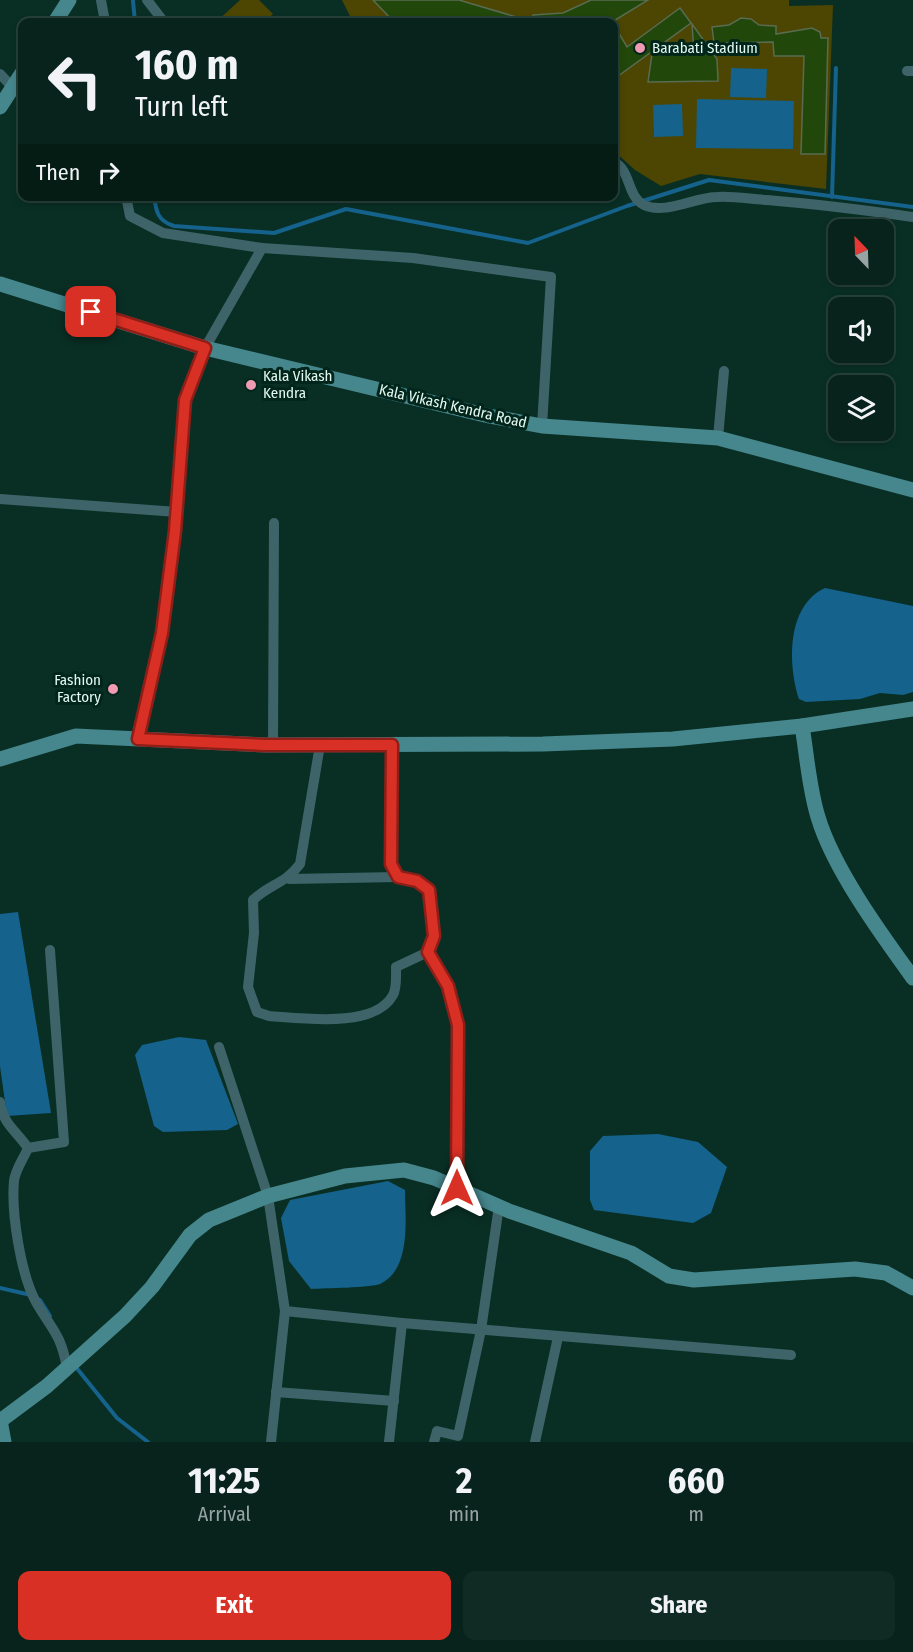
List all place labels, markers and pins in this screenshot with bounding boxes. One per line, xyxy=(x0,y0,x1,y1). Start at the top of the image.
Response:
place label: Barabati Stadium xyxy=(652,39,758,57)
marker: Barabati Stadium xyxy=(633,41,647,55)
pin xyxy=(65,286,116,337)
place label: Kala Vikash Kendra xyxy=(263,367,333,402)
marker: Kala Vikash Kendra xyxy=(244,378,258,392)
place label: Fashion Factory xyxy=(54,671,101,706)
marker: Fashion Factory xyxy=(106,682,120,696)

